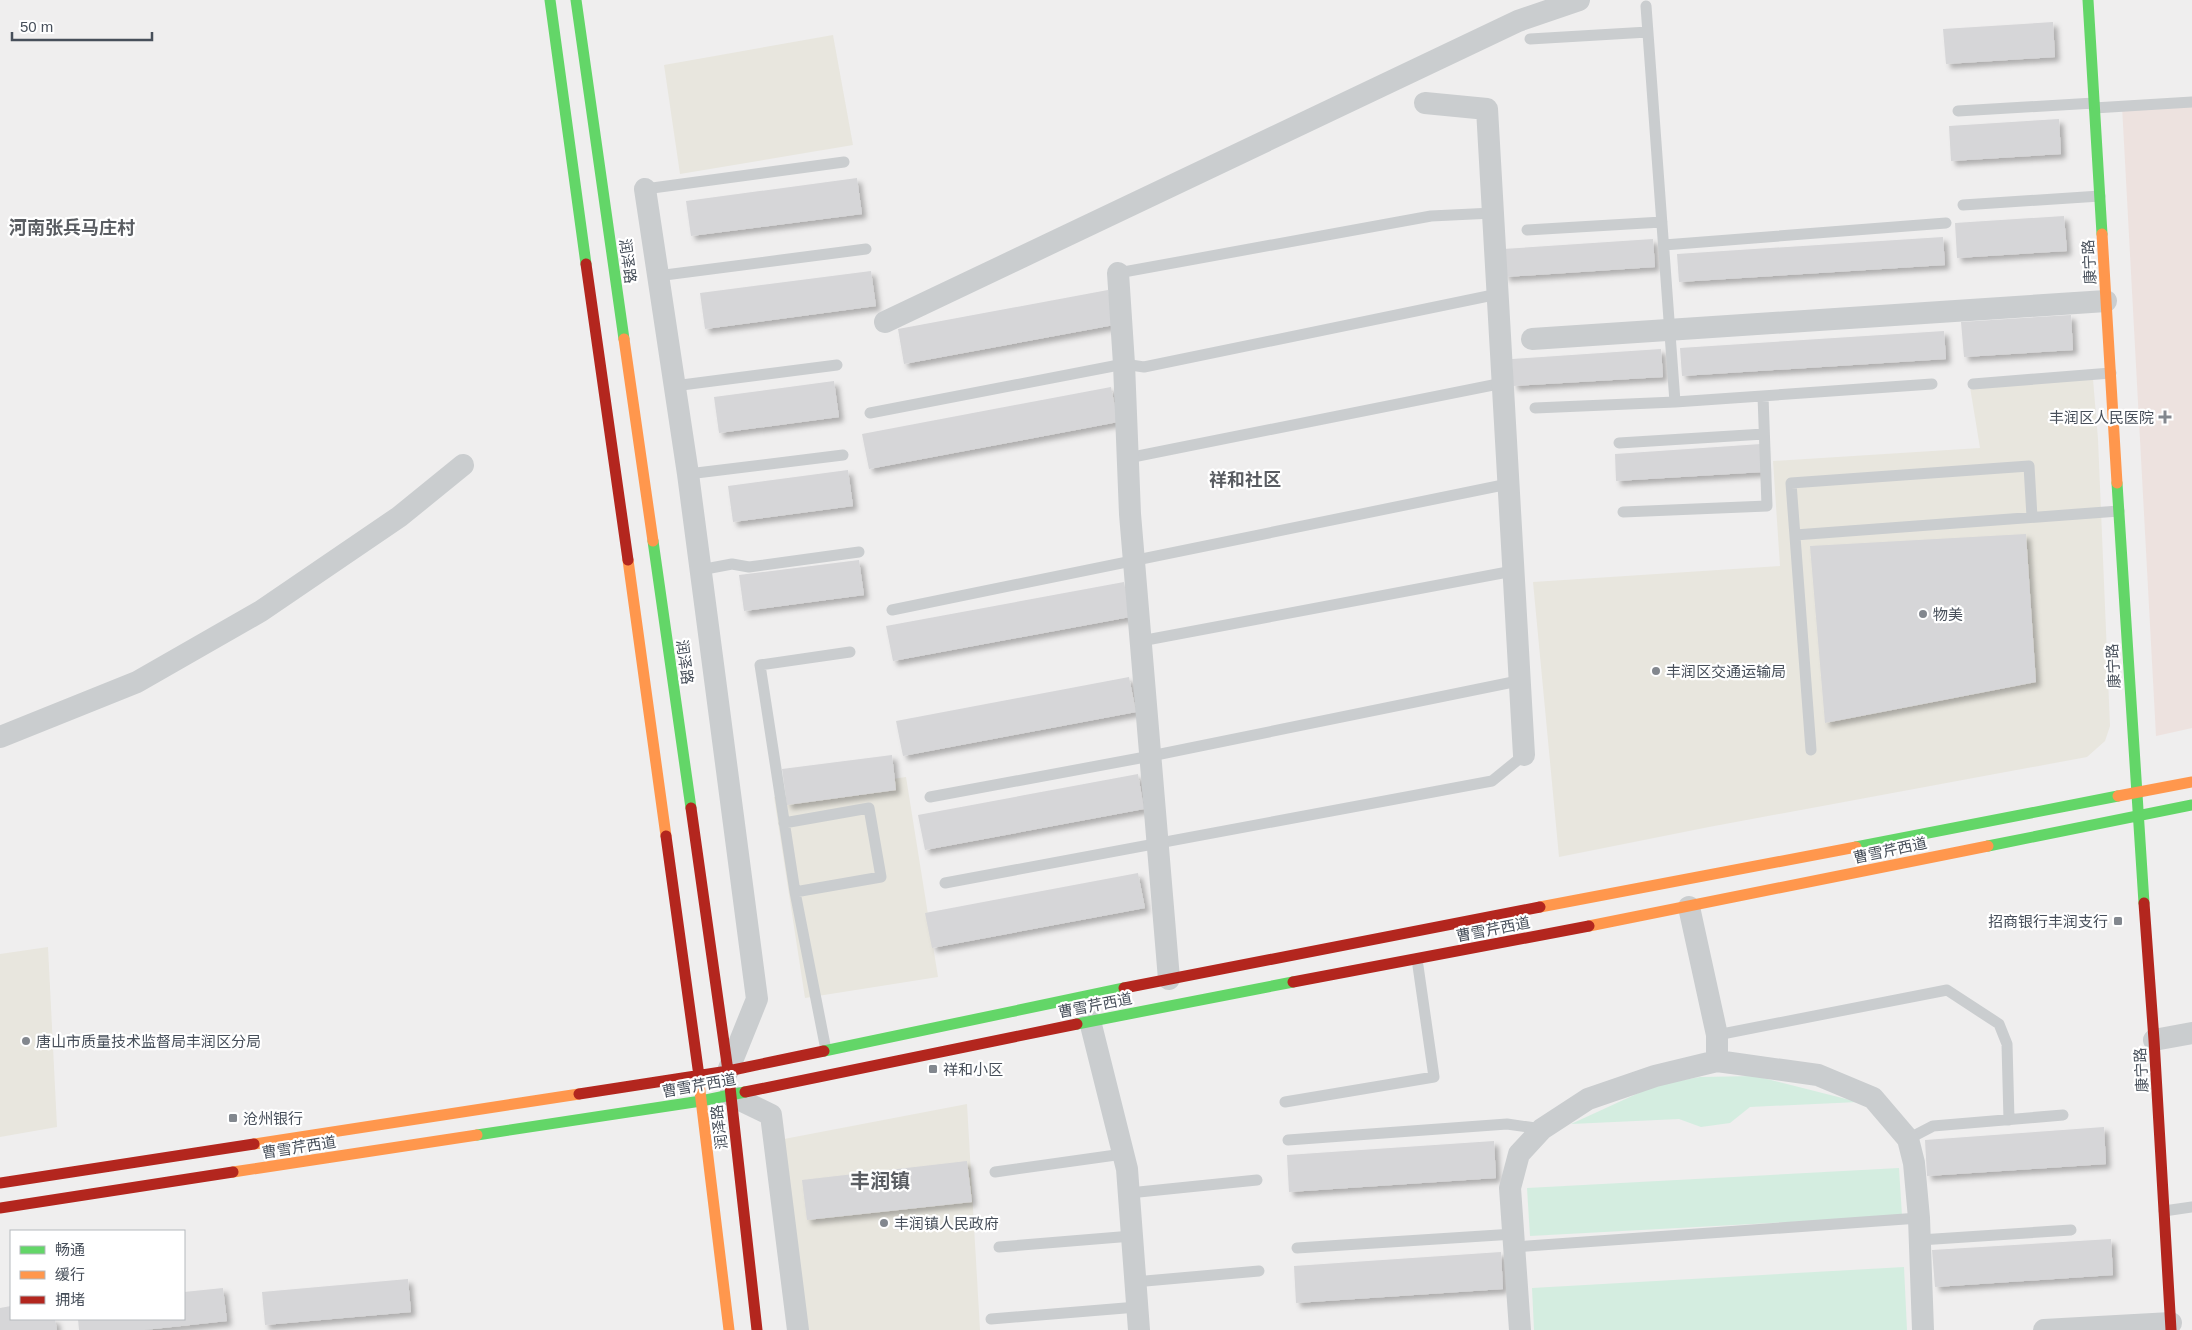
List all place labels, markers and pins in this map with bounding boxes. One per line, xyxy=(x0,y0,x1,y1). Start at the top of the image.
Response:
place label: 丰润区人民医院 xyxy=(2049,409,2154,426)
marker: 丰润区人民医院 xyxy=(2158,410,2172,424)
place label: 物美 xyxy=(1933,606,1963,623)
marker: 物美 xyxy=(1917,608,1929,620)
place label: 丰润区交通运输局 xyxy=(1666,663,1786,680)
marker: 丰润区交通运输局 xyxy=(1650,665,1662,677)
place label: 招商银行丰润支行 xyxy=(1988,913,2108,930)
marker: 招商银行丰润支行 xyxy=(2112,915,2124,927)
place label: 唐山市质量技术监督局丰润区分局 xyxy=(36,1033,261,1050)
marker: 唐山市质量技术监督局丰润区分局 xyxy=(20,1035,32,1047)
place label: 祥和小区 xyxy=(943,1061,1003,1078)
marker: 祥和小区 xyxy=(927,1063,939,1075)
place label: 沧州银行 xyxy=(243,1110,303,1127)
marker: 沧州银行 xyxy=(227,1112,239,1124)
place label: 丰润镇人民政府 xyxy=(894,1215,999,1232)
marker: 丰润镇人民政府 xyxy=(878,1217,890,1229)

